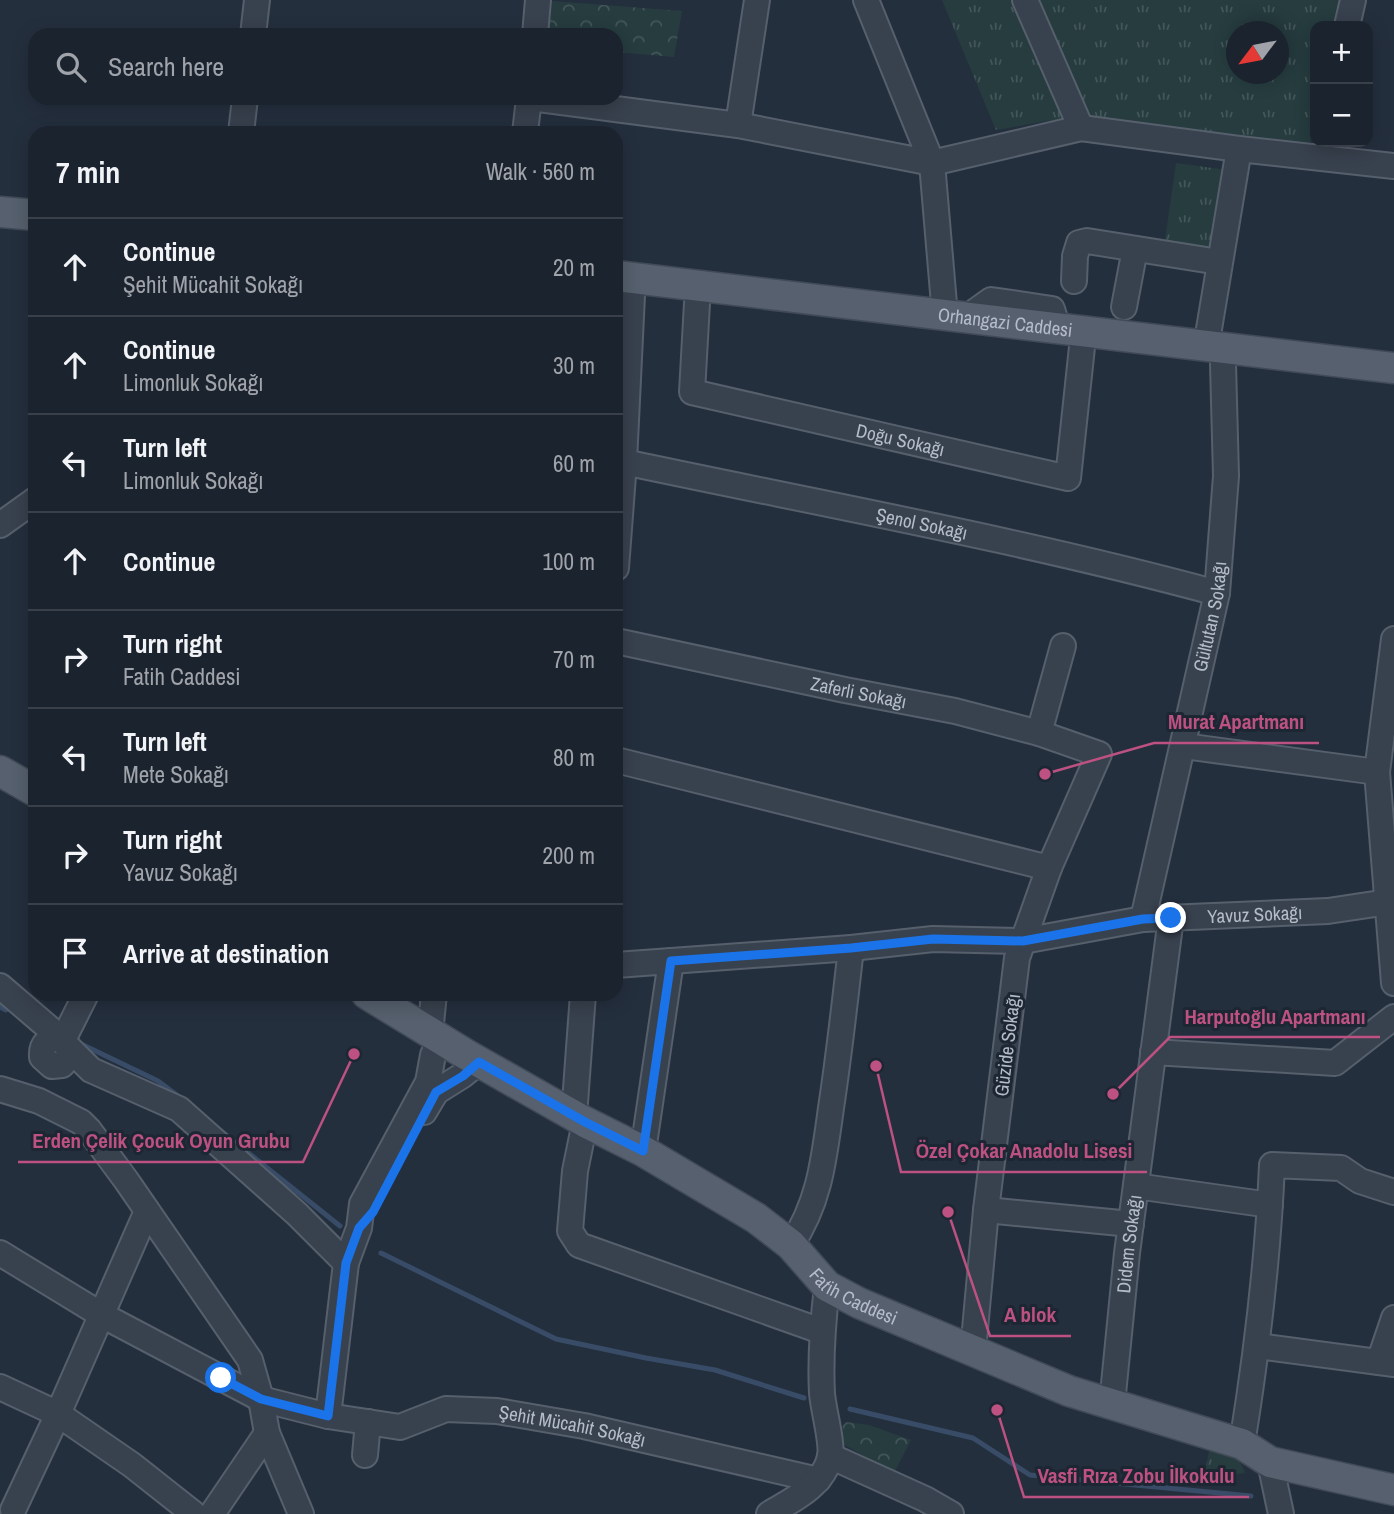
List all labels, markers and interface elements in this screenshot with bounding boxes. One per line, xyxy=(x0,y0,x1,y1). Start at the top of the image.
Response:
north arrow xyxy=(1226,21,1289,84)
map controls xyxy=(1310,21,1373,147)
button: + xyxy=(1310,21,1373,84)
search box xyxy=(28,28,623,105)
icon: search xyxy=(52,48,90,86)
text: Search here xyxy=(108,49,224,84)
button: − xyxy=(1310,84,1373,147)
text: 7 min xyxy=(56,152,120,192)
text: Walk · 560 m xyxy=(486,156,595,187)
text: Continue xyxy=(123,234,215,269)
icon: ahead xyxy=(56,248,94,286)
text: 20 m xyxy=(553,252,595,283)
text: Şehit Mücahit Sokağı xyxy=(123,269,303,300)
street label: Orhangazi Caddesi xyxy=(937,301,1074,343)
text: Continue xyxy=(123,332,215,367)
icon: ahead xyxy=(56,346,94,384)
text: 30 m xyxy=(553,350,595,381)
text: Limonluk Sokağı xyxy=(123,367,263,398)
street label: Doğu Sokağı xyxy=(854,417,947,462)
text: Turn left xyxy=(123,430,207,465)
icon: left xyxy=(56,444,94,482)
text: 60 m xyxy=(553,448,595,479)
text: Limonluk Sokağı xyxy=(123,465,263,496)
street label: Şenol Sokağı xyxy=(874,501,970,546)
icon: ahead xyxy=(56,542,94,580)
text: Continue xyxy=(123,544,215,579)
text: 100 m xyxy=(543,546,595,577)
street label: Gültutan Sokağı xyxy=(1187,560,1232,674)
text: Turn right xyxy=(123,626,222,661)
icon: right xyxy=(56,640,94,678)
text: 70 m xyxy=(553,644,595,675)
text: Fatih Caddesi xyxy=(123,661,241,692)
street label: Zaferli Sokağı xyxy=(808,670,909,714)
callout: Murat Apartmanı xyxy=(1154,701,1319,743)
text: Murat Apartmanı xyxy=(1168,707,1304,736)
text: Turn left xyxy=(123,724,207,759)
icon: left xyxy=(56,738,94,776)
text: 80 m xyxy=(553,742,595,773)
text: Mete Sokağı xyxy=(123,759,229,790)
text: Turn right xyxy=(123,822,222,857)
icon: right xyxy=(56,836,94,874)
text: 200 m xyxy=(543,840,595,871)
text: Yavuz Sokağı xyxy=(123,857,238,888)
street label: Yavuz Sokağı xyxy=(1207,899,1303,929)
route end xyxy=(1155,902,1186,933)
icon: arrive xyxy=(56,934,94,972)
text: Arrive at destination xyxy=(123,936,329,971)
street label: Güzide Sokağı xyxy=(988,992,1026,1098)
callout: Harputoğlu Apartmanı xyxy=(1170,995,1380,1037)
text: Harputoğlu Apartmanı xyxy=(1184,1002,1366,1031)
callout: Erden Çelik Çocuk Oyun Grubu xyxy=(18,1120,303,1162)
text: Erden Çelik Çocuk Oyun Grubu xyxy=(32,1126,290,1155)
callout: Özel Çokar Anadolu Lisesi xyxy=(901,1130,1147,1172)
text: Özel Çokar Anadolu Lisesi xyxy=(916,1136,1132,1165)
street label: Didem Sokağı xyxy=(1110,1193,1148,1294)
street label: Fatih Caddesi xyxy=(804,1262,901,1331)
callout: A blok xyxy=(990,1294,1071,1336)
text: A blok xyxy=(1004,1300,1056,1329)
route start xyxy=(205,1362,236,1393)
street label: Şehit Mücahit Sokağı xyxy=(497,1399,648,1453)
callout: Vasfi Rıza Zobu İlkokulu xyxy=(1024,1455,1249,1497)
text: Vasfi Rıza Zobu İlkokulu xyxy=(1037,1461,1235,1490)

